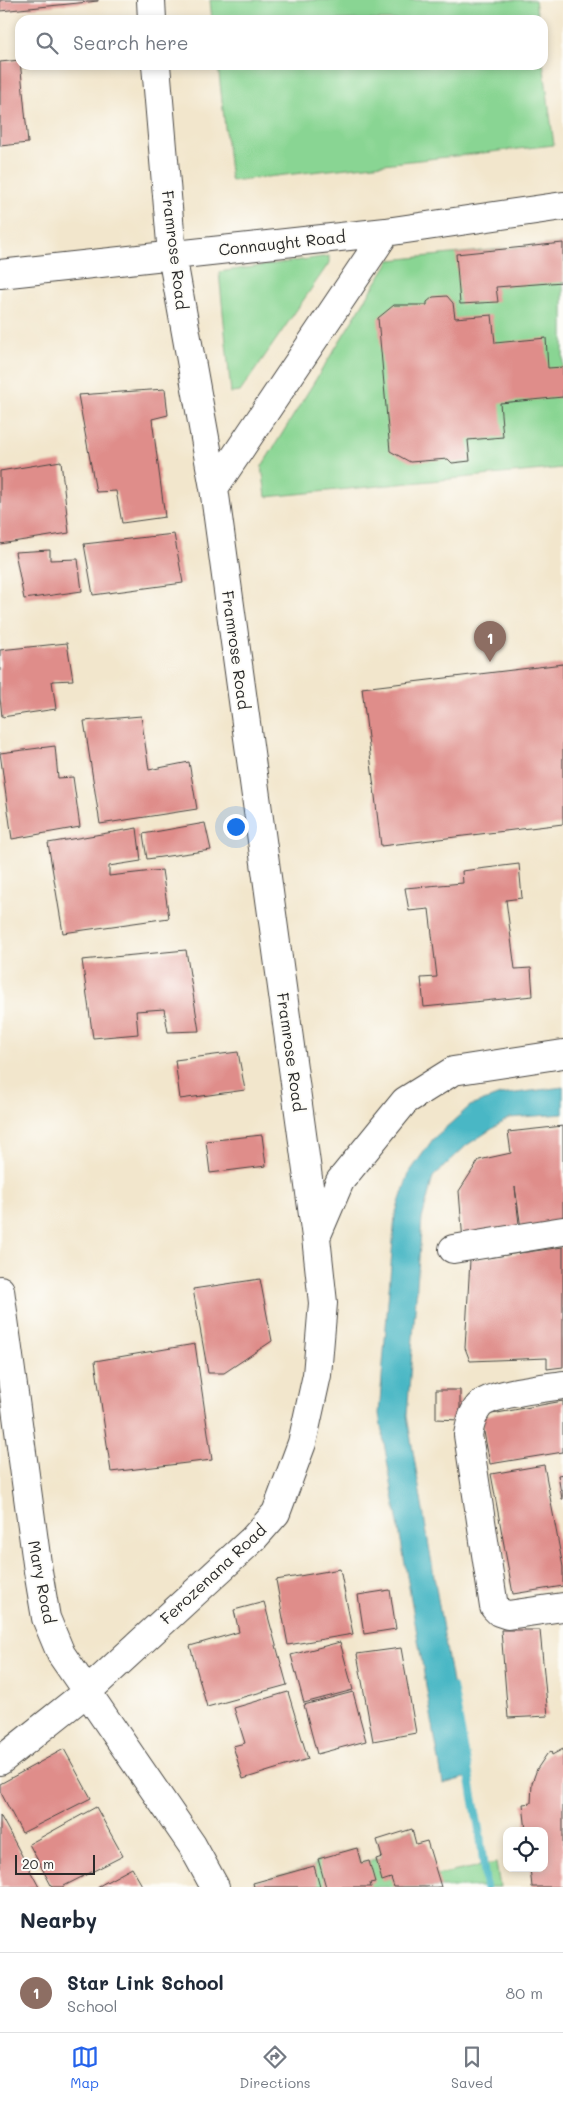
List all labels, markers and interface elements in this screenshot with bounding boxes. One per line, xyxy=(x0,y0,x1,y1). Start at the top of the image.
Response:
search box xyxy=(15,15,548,70)
icon: search xyxy=(33,29,61,57)
text: Search here xyxy=(73,30,189,55)
street label: Framrose Road xyxy=(158,189,193,311)
street label: Connaught Road xyxy=(217,225,347,260)
street label: Framrose Road xyxy=(218,589,255,711)
pin: 1 xyxy=(474,621,506,662)
your location xyxy=(223,814,249,840)
street label: Framrose Road xyxy=(273,991,310,1113)
street label: Ferozenana Road xyxy=(155,1519,270,1628)
street label: Mary Road xyxy=(24,1539,61,1625)
map controls xyxy=(503,1827,548,1872)
button: locate xyxy=(503,1827,548,1872)
scale bar xyxy=(15,1852,95,1875)
text: 20 m xyxy=(22,1854,54,1873)
text: Nearby xyxy=(20,1906,97,1933)
text: Star Link School xyxy=(67,1970,224,1995)
text: 1 xyxy=(32,1982,40,2003)
text: 80 m xyxy=(506,1982,543,2003)
text: School xyxy=(67,1995,117,2016)
tab: Map xyxy=(70,2043,99,2092)
tab: Directions xyxy=(239,2043,311,2092)
tab: Saved xyxy=(451,2043,493,2092)

